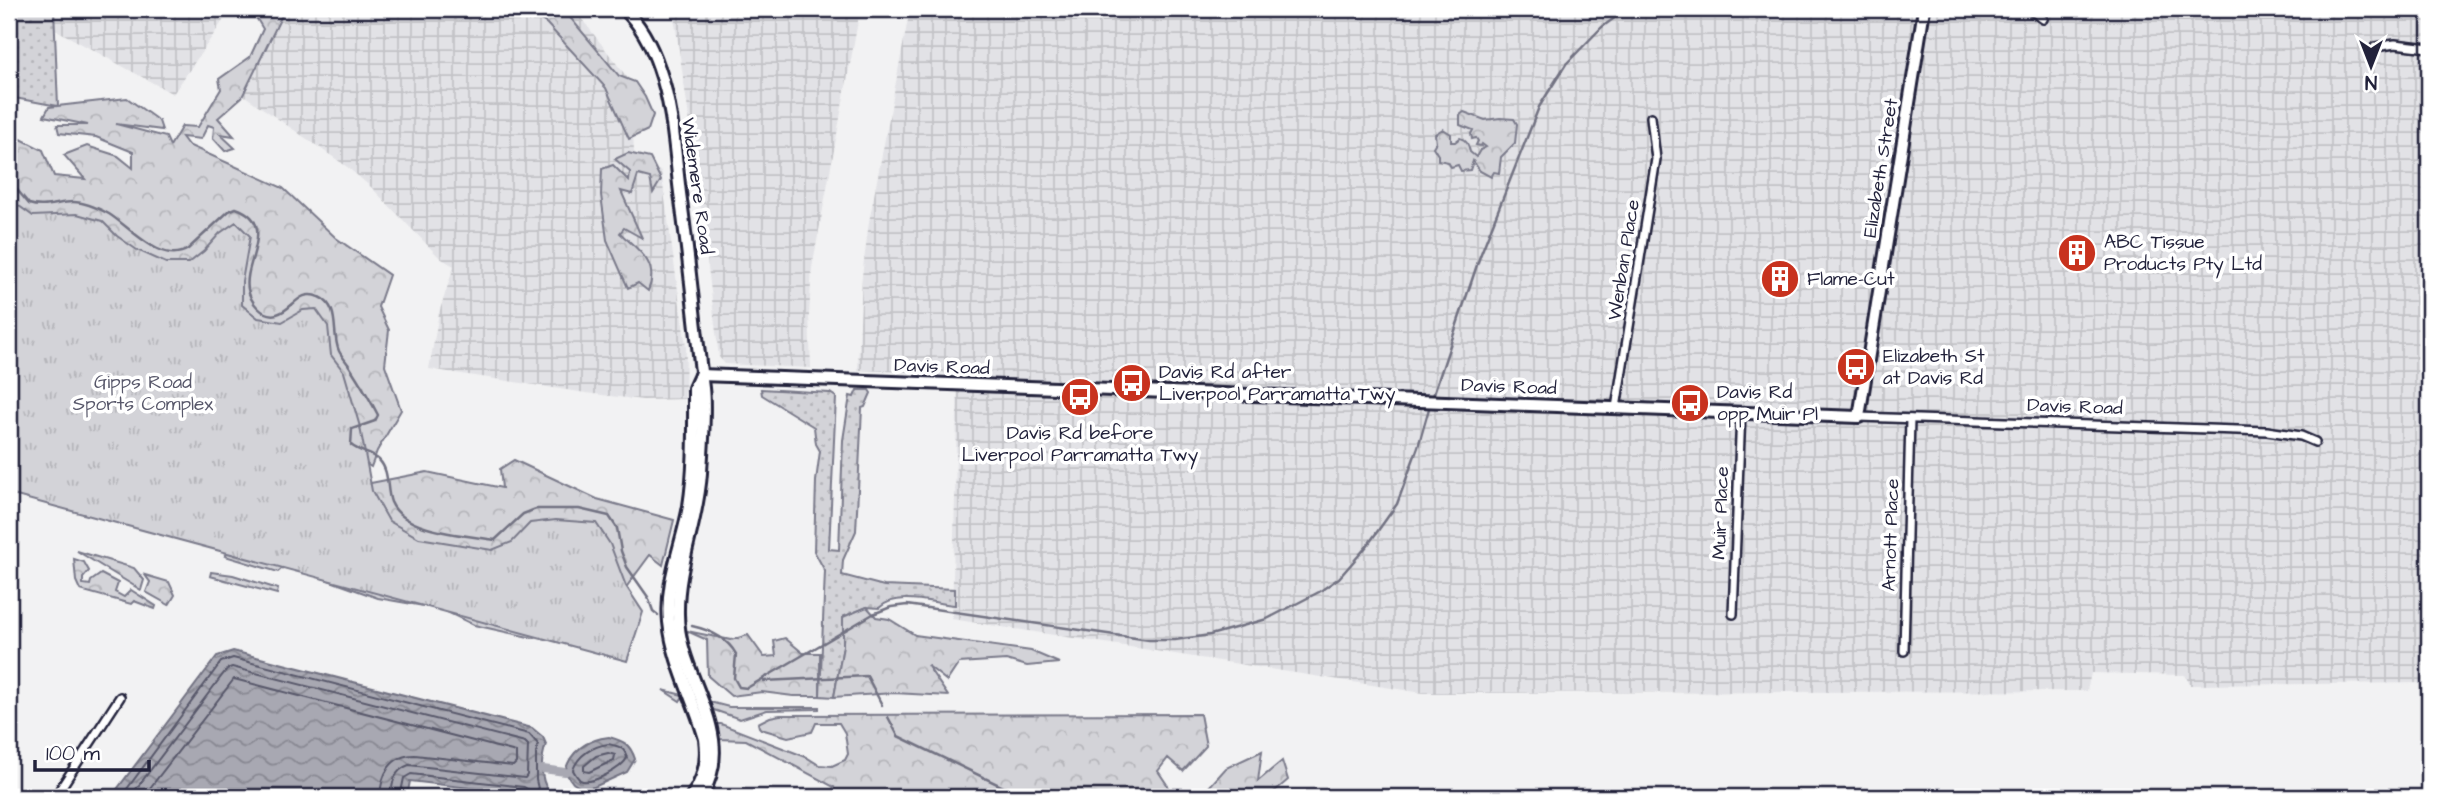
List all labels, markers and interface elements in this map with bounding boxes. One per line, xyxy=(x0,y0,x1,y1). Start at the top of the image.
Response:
north arrow xyxy=(2336,32,2406,102)
text: N xyxy=(2365,68,2377,95)
street label: Elizabeth Street xyxy=(1857,96,1905,239)
street label: Widemere Road xyxy=(674,116,720,256)
street label: Wenban Place xyxy=(1601,198,1647,322)
place label: ABC Tissue Products Pty Ltd xyxy=(2104,229,2262,279)
building icon: ABC Tissue Products Pty Ltd xyxy=(2056,232,2098,274)
building icon: Flame-Cut xyxy=(1759,258,1801,300)
place label: Flame-Cut xyxy=(1807,266,1895,293)
place label: Elizabeth St at Davis Rd xyxy=(1883,343,1985,392)
bus stop icon: Elizabeth St at Davis Rd xyxy=(1835,346,1877,388)
street label: Davis Road xyxy=(894,352,990,382)
place label: Davis Rd after Liverpool Parramatta Twy xyxy=(1159,359,1396,409)
bus stop icon: Davis Rd after Liverpool Parramatta Twy xyxy=(1111,362,1153,404)
park label: Gipps Road Sports Complex xyxy=(73,369,213,418)
street label: Davis Road xyxy=(1461,372,1557,402)
bus stop icon: Davis Rd before Liverpool Parramatta Twy xyxy=(1059,376,1101,418)
place label: Davis Rd opp Muir Pl xyxy=(1717,379,1818,428)
bus stop icon: Davis Rd opp Muir Pl xyxy=(1669,382,1711,424)
street label: Davis Road xyxy=(2027,392,2123,422)
place label: Davis Rd before Liverpool Parramatta Twy xyxy=(962,420,1199,470)
street label: Muir Place xyxy=(1706,466,1736,560)
street label: Arnott Place xyxy=(1876,478,1906,592)
scale bar xyxy=(35,729,149,773)
text: 100 m xyxy=(46,739,101,768)

